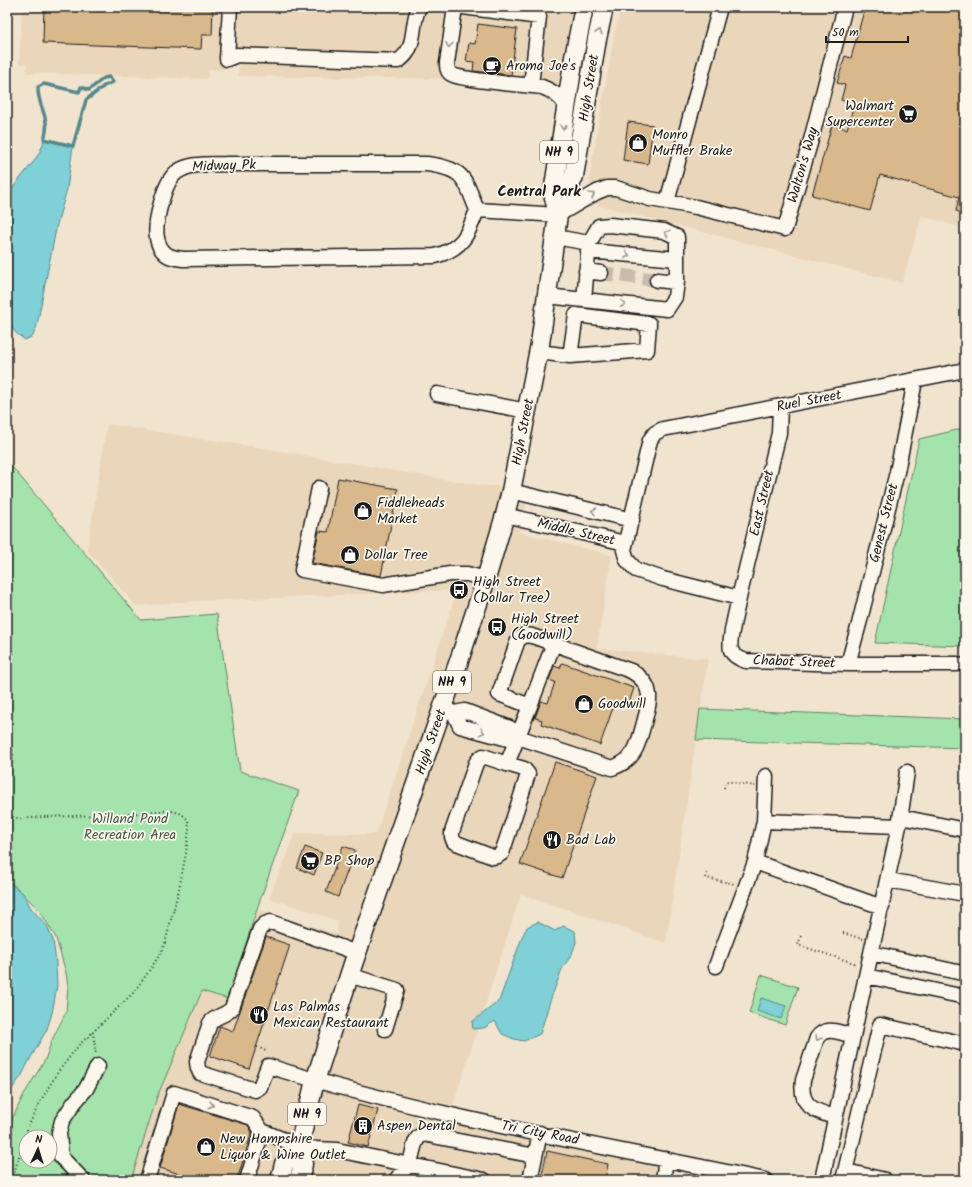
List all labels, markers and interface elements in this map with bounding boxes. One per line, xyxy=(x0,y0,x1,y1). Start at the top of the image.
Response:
scale bar xyxy=(826,18,908,44)
text: 50 m xyxy=(832,23,859,42)
one-way arrow xyxy=(594,29,602,35)
one-way arrow xyxy=(445,42,454,49)
street label: High Street xyxy=(573,52,605,123)
cafe icon: Aroma Joe's xyxy=(481,55,503,77)
place label: Aroma Joe's xyxy=(506,55,576,77)
place label: Walmart Supercenter xyxy=(826,95,895,133)
supermarket icon: Walmart Supercenter xyxy=(897,103,919,125)
one-way arrow xyxy=(559,124,568,131)
place label: Monro Muffler Brake xyxy=(652,124,733,162)
street label: Walton's Way xyxy=(782,124,824,205)
shop icon: Monro Muffler Brake xyxy=(627,132,649,154)
road number: NH 9 xyxy=(540,141,578,163)
street label: Midway Pk xyxy=(192,154,257,178)
district label: Central Park xyxy=(497,180,581,204)
one-way arrow xyxy=(588,192,595,200)
one-way arrow xyxy=(664,229,671,237)
one-way arrow xyxy=(624,250,630,259)
one-way arrow xyxy=(620,300,626,309)
street label: Ruel Street xyxy=(775,384,844,418)
street label: High Street xyxy=(506,396,540,467)
street label: East Street xyxy=(744,467,780,538)
street label: Genest Street xyxy=(864,480,905,565)
place label: Fiddleheads Market xyxy=(377,492,445,530)
shop icon: Fiddleheads Market xyxy=(352,500,374,522)
one-way arrow xyxy=(591,507,598,516)
street label: Middle Street xyxy=(535,512,618,552)
shop icon: Dollar Tree xyxy=(339,544,361,566)
place label: Dollar Tree xyxy=(364,544,428,566)
place label: High Street (Dollar Tree) xyxy=(473,571,551,609)
bus stop icon: High Street (Dollar Tree) xyxy=(448,579,470,601)
place label: High Street (Goodwill) xyxy=(511,608,580,646)
bus stop icon: High Street (Goodwill) xyxy=(486,616,508,638)
street label: Chabot Street xyxy=(752,650,836,674)
road number: NH 9 xyxy=(433,671,471,693)
shop icon: Goodwill xyxy=(573,693,595,715)
place label: Goodwill xyxy=(598,693,646,715)
street label: High Street xyxy=(410,706,453,778)
one-way arrow xyxy=(478,727,485,736)
park label: Willand Pond Recreation Area xyxy=(84,808,176,846)
restaurant icon: Bad Lab xyxy=(541,829,563,851)
place label: Bad Lab xyxy=(566,829,616,851)
supermarket icon: BP Shop xyxy=(299,850,321,872)
place label: BP Shop xyxy=(324,850,374,872)
place label: Las Palmas Mexican Restaurant xyxy=(273,996,389,1034)
restaurant icon: Las Palmas Mexican Restaurant xyxy=(248,1004,270,1026)
one-way arrow xyxy=(816,1034,823,1041)
one-way arrow xyxy=(207,1100,214,1108)
road number: NH 9 xyxy=(288,1103,326,1125)
building icon: Aspen Dental xyxy=(352,1115,374,1137)
place label: Aspen Dental xyxy=(377,1115,456,1137)
street label: Tri City Road xyxy=(499,1115,582,1151)
place label: New Hampshire Liquor & Wine Outlet xyxy=(220,1128,347,1166)
north arrow xyxy=(18,1129,58,1169)
text: N xyxy=(35,1131,43,1149)
shop icon: New Hampshire Liquor & Wine Outlet xyxy=(195,1136,217,1158)

